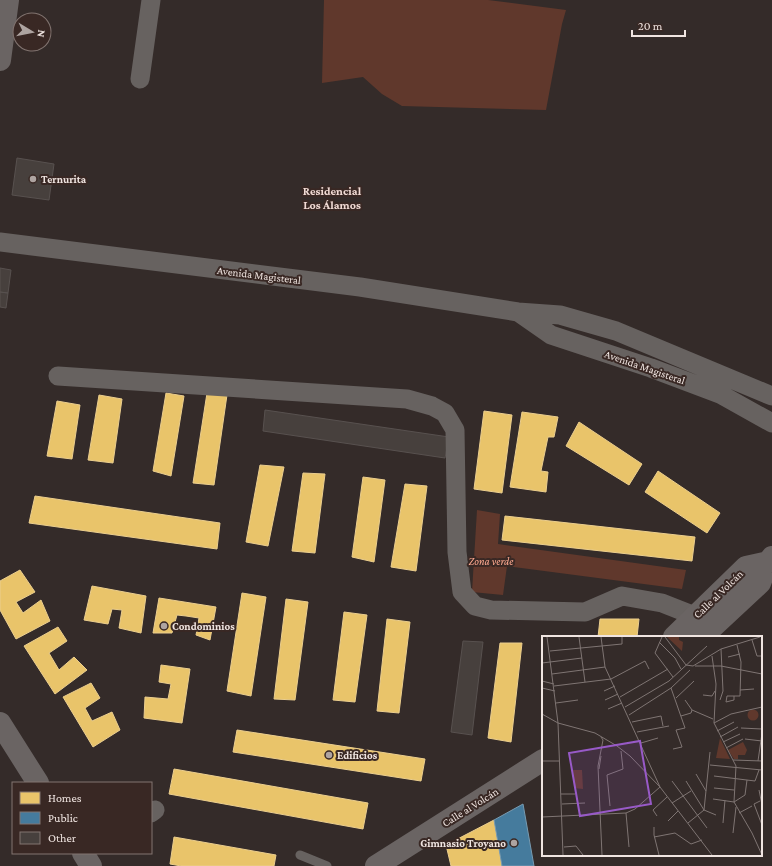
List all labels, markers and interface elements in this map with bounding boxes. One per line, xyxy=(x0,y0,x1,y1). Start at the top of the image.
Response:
north arrow xyxy=(12,12,52,52)
scale bar xyxy=(632,12,685,38)
text: 20 m xyxy=(638,19,663,33)
text: N xyxy=(35,29,48,39)
place label: Ternurita xyxy=(41,173,87,185)
marker: Ternurita xyxy=(28,174,38,184)
district label: Residencial Los Álamos xyxy=(303,184,362,212)
street label: Avenida Magisteral xyxy=(216,264,302,287)
street label: Avenida Magisteral xyxy=(603,348,687,387)
park label: Zona verde xyxy=(469,555,514,567)
street label: Calle al Volcán xyxy=(691,567,745,621)
place label: Condominios xyxy=(172,620,235,632)
marker: Condominios xyxy=(159,621,169,631)
inset map xyxy=(542,636,762,856)
place label: Edificios xyxy=(337,749,378,761)
marker: Edificios xyxy=(324,750,334,760)
legend xyxy=(12,782,152,854)
street label: Calle al Volcán xyxy=(440,785,500,829)
text: Homes xyxy=(48,791,82,805)
text: Public xyxy=(48,811,78,825)
text: Other xyxy=(48,831,77,845)
place label: Gimnasio Troyano xyxy=(420,837,506,849)
marker: Gimnasio Troyano xyxy=(509,838,519,848)

